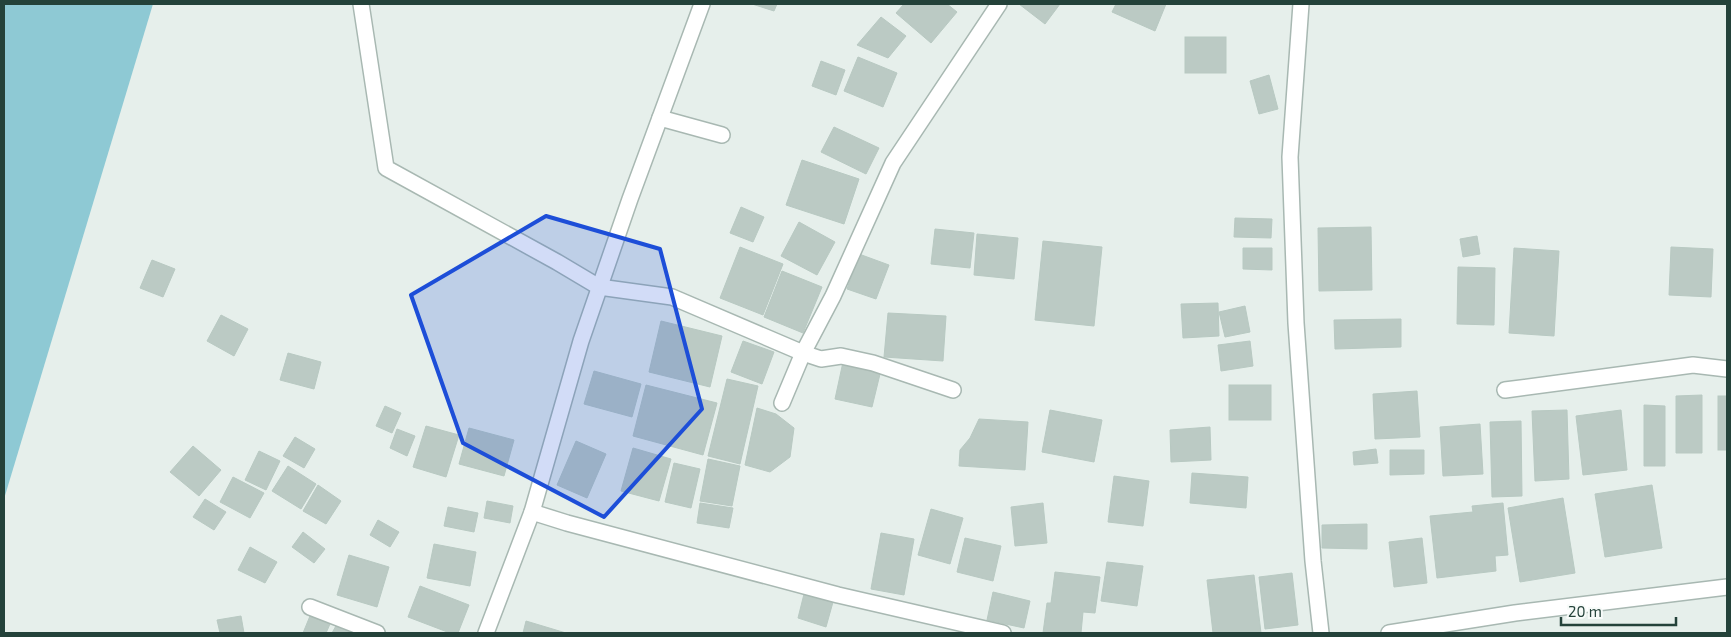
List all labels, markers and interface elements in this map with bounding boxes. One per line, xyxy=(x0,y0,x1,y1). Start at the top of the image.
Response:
scale bar xyxy=(1561,594,1676,626)
text: 20 m xyxy=(1568,602,1602,620)

